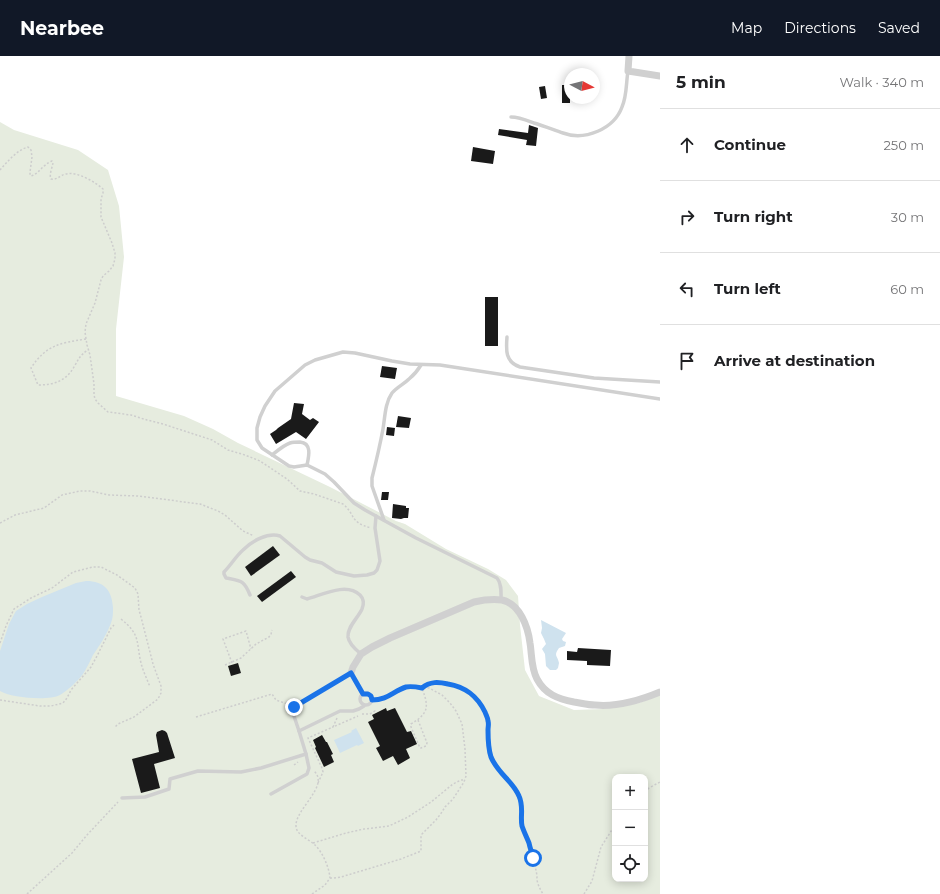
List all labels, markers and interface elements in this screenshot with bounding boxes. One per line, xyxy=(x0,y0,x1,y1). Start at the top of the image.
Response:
text: Nearbee xyxy=(20,17,104,40)
text: Map xyxy=(731,19,762,37)
text: Directions xyxy=(784,19,856,37)
text: Saved xyxy=(878,19,920,37)
north arrow xyxy=(564,68,600,104)
text: 5 min xyxy=(676,72,726,92)
text: Walk · 340 m xyxy=(840,74,924,90)
icon: ahead xyxy=(676,134,698,156)
text: Continue xyxy=(714,135,786,154)
text: 250 m xyxy=(883,137,924,153)
icon: right xyxy=(676,206,698,228)
text: Turn right xyxy=(714,207,793,226)
text: 30 m xyxy=(891,209,924,225)
icon: left xyxy=(676,278,698,300)
text: Turn left xyxy=(714,279,781,298)
text: 60 m xyxy=(890,281,924,297)
icon: arrive xyxy=(676,350,698,372)
text: Arrive at destination xyxy=(714,351,875,370)
route end xyxy=(285,698,303,716)
map controls xyxy=(612,774,648,882)
button: + xyxy=(612,774,648,810)
button: − xyxy=(612,810,648,846)
button: locate xyxy=(612,846,648,882)
route start xyxy=(524,849,542,867)

